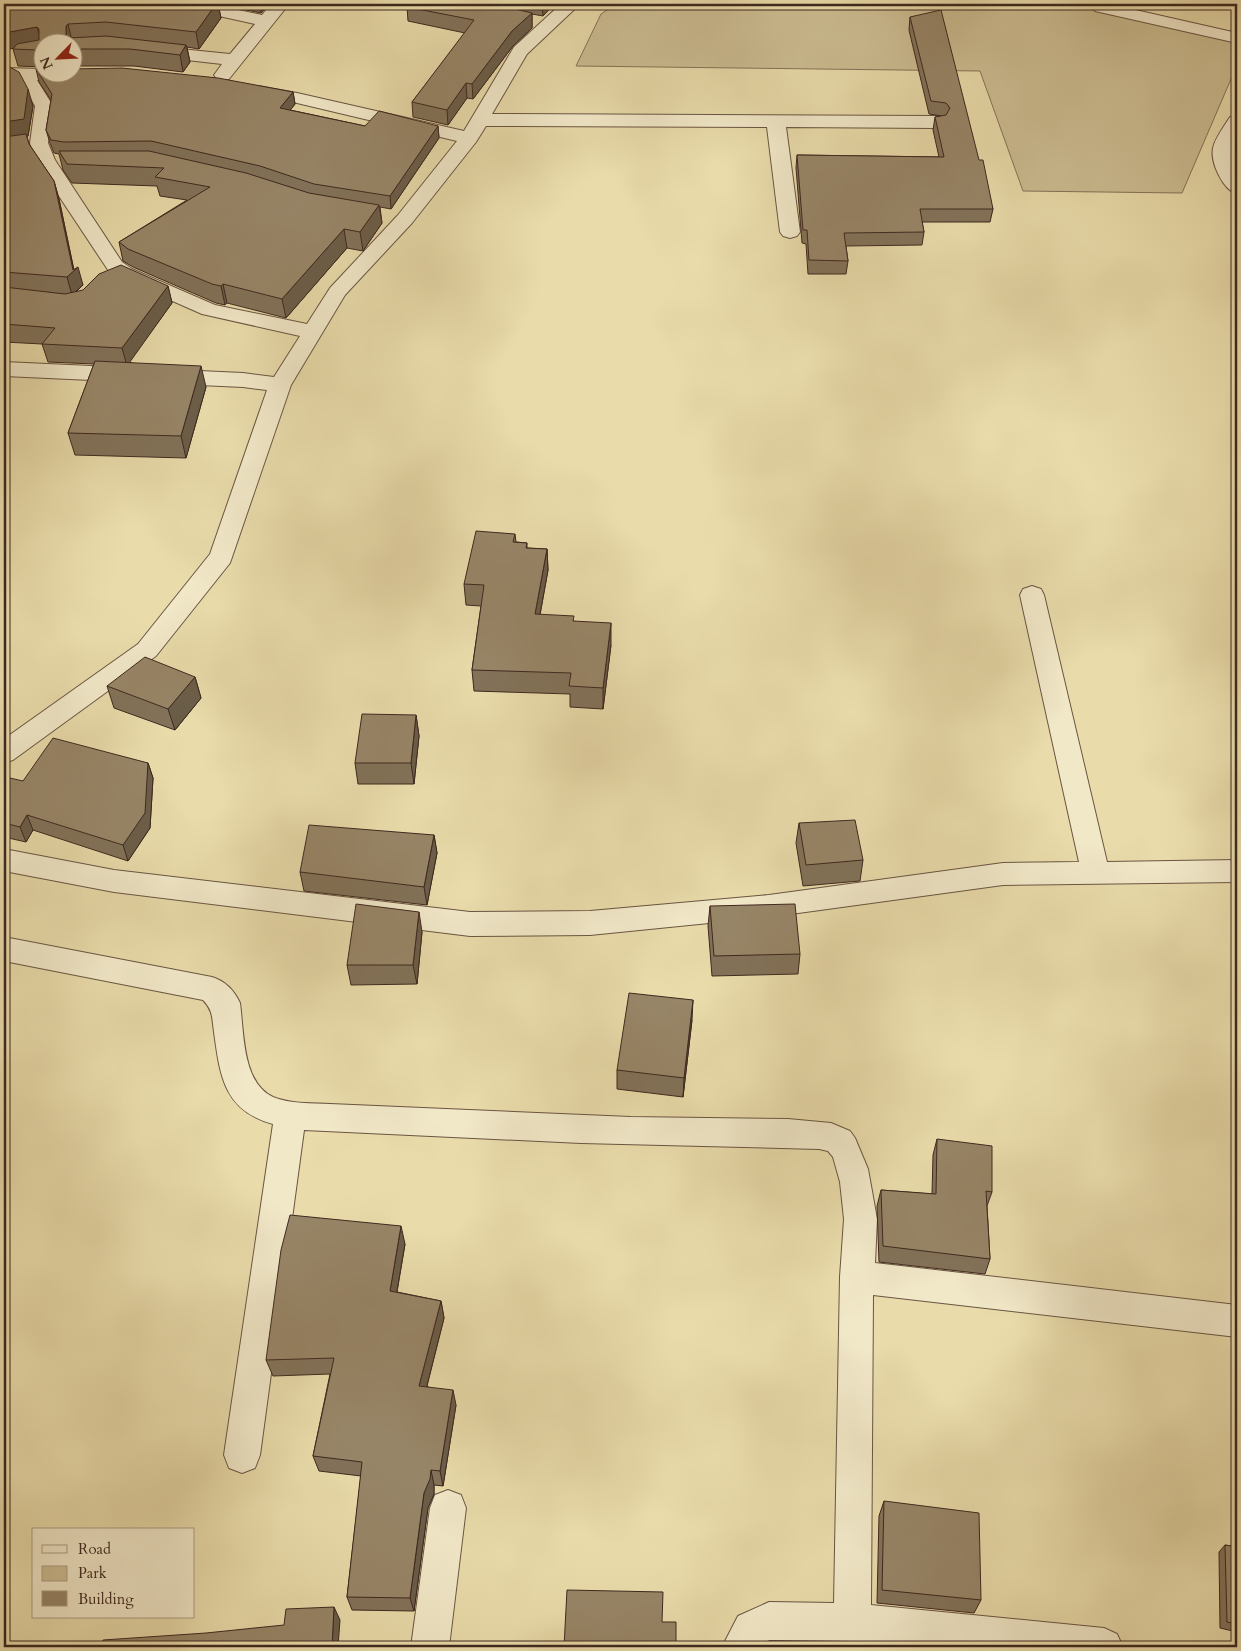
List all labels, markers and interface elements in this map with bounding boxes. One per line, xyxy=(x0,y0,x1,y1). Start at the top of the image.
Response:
north arrow xyxy=(32,32,82,82)
text: N xyxy=(35,54,58,73)
legend xyxy=(32,1528,195,1618)
text: Road xyxy=(78,1539,111,1559)
text: Park xyxy=(78,1563,107,1583)
text: Building xyxy=(78,1589,134,1609)

